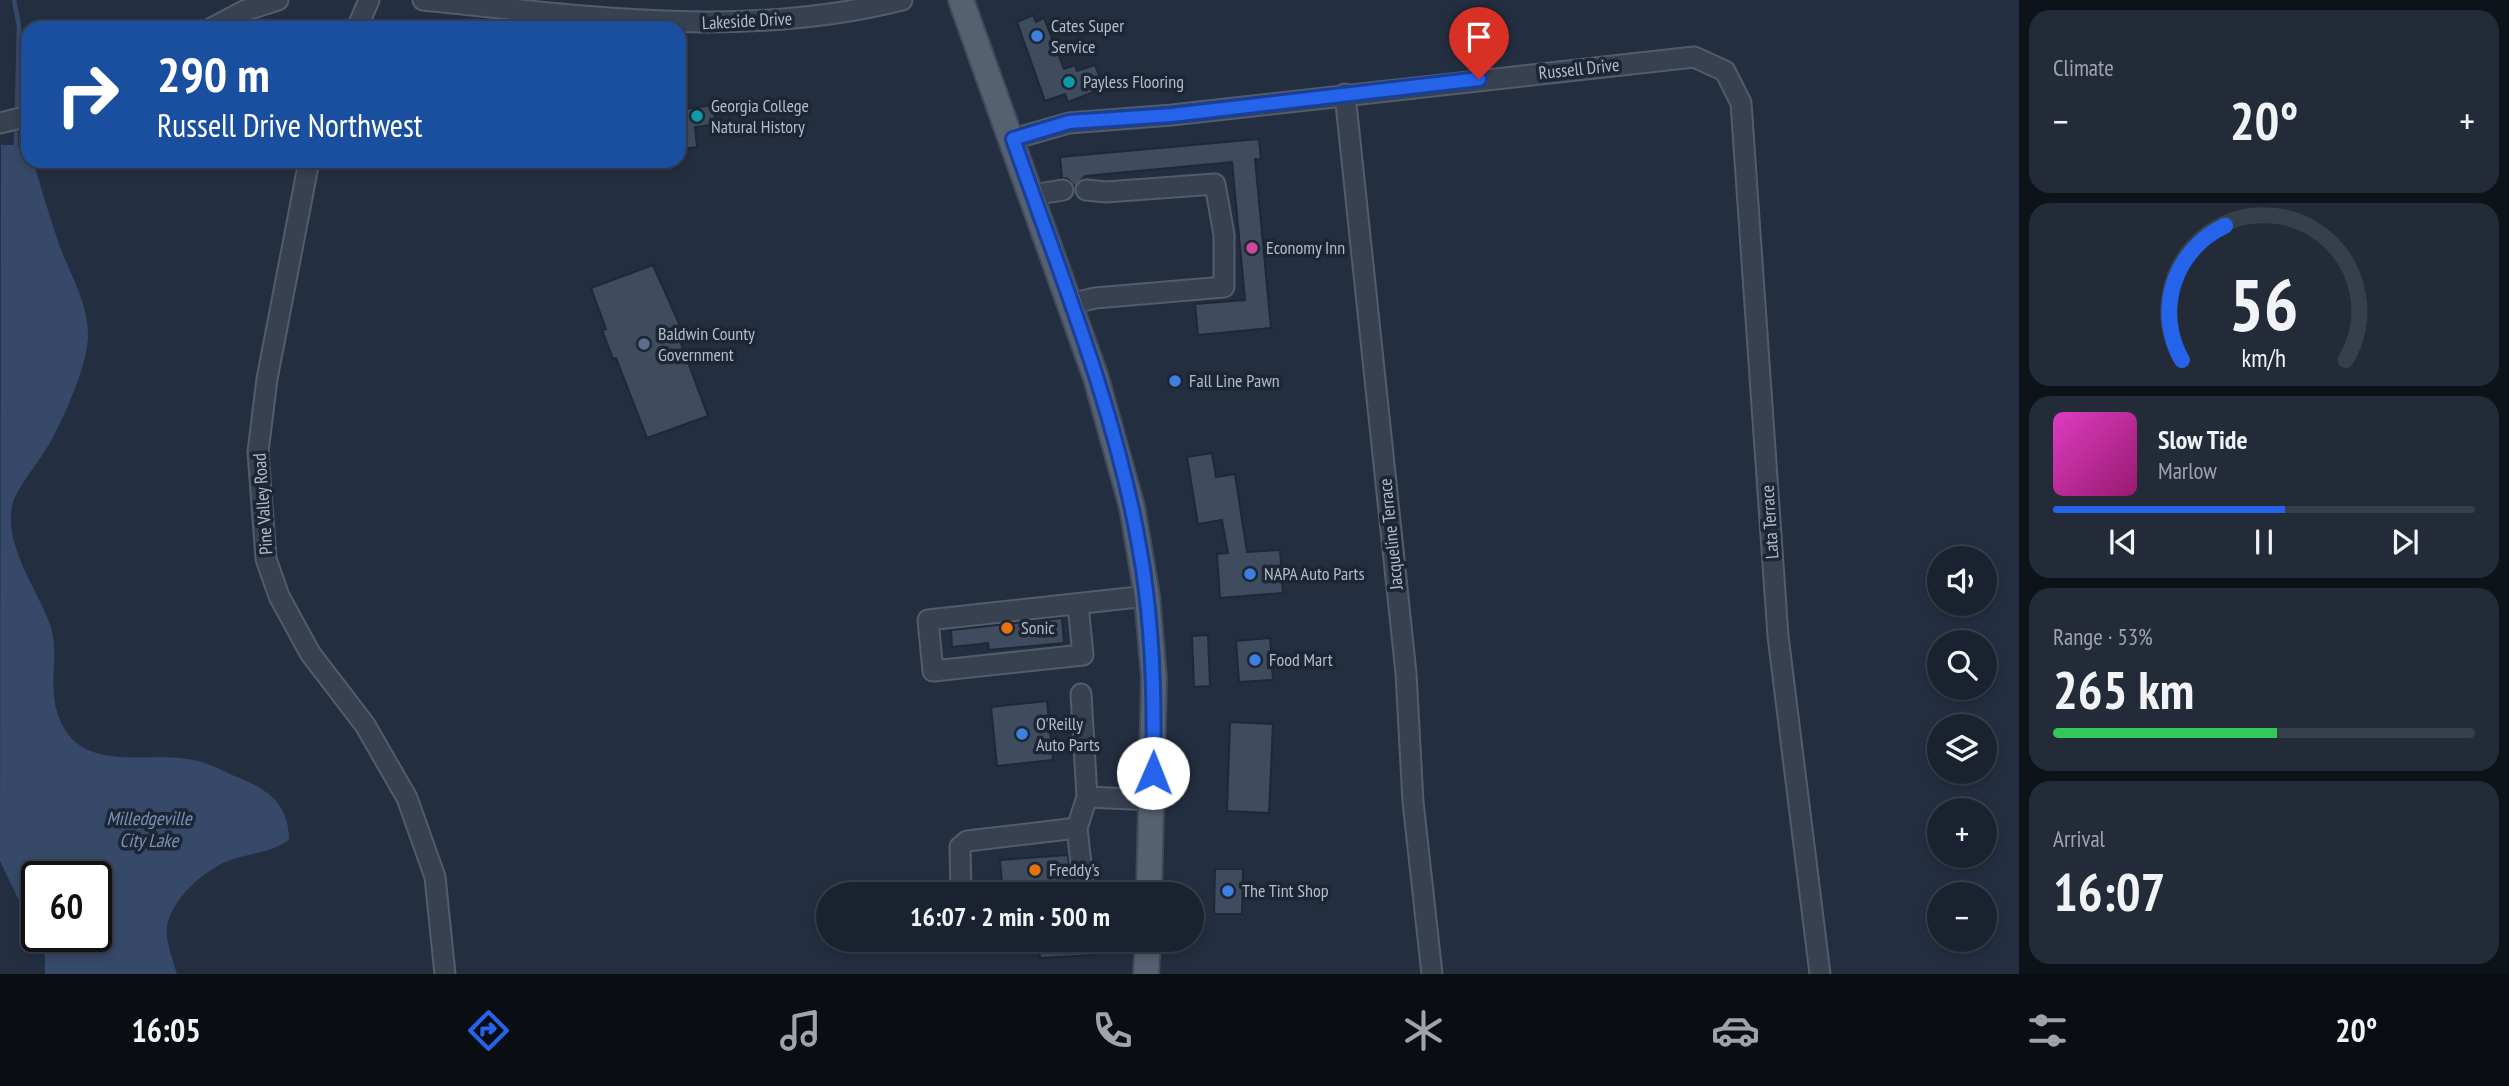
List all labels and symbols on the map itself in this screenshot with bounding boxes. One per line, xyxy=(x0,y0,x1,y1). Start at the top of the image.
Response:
street label: Lakeside Drive xyxy=(701,7,793,34)
pin xyxy=(1449,7,1509,79)
place label: Cates Super Service xyxy=(1051,14,1124,58)
marker: Cates Super Service xyxy=(1029,28,1045,44)
street label: Russell Drive xyxy=(1537,53,1620,84)
place label: Payless Flooring xyxy=(1083,70,1184,93)
marker: Payless Flooring xyxy=(1061,74,1077,90)
place label: Georgia College Natural History xyxy=(711,94,809,138)
marker: Georgia College Natural History xyxy=(689,108,705,124)
place label: Economy Inn xyxy=(1266,236,1345,259)
marker: Economy Inn xyxy=(1244,240,1260,256)
place label: Baldwin County Government xyxy=(658,322,755,366)
marker: Baldwin County Government xyxy=(636,336,652,352)
place label: Fall Line Pawn xyxy=(1189,369,1280,392)
marker: Fall Line Pawn xyxy=(1167,373,1183,389)
street label: Pine Valley Road xyxy=(247,452,278,556)
street label: Jacqueline Terrace xyxy=(1373,477,1408,592)
street label: Lata Terrace xyxy=(1755,484,1784,560)
place label: NAPA Auto Parts xyxy=(1264,562,1365,585)
marker: NAPA Auto Parts xyxy=(1242,566,1258,582)
place label: Sonic xyxy=(1021,616,1055,639)
marker: Sonic xyxy=(999,620,1015,636)
place label: Food Mart xyxy=(1269,648,1333,671)
marker: Food Mart xyxy=(1247,652,1263,668)
place label: O'Reilly Auto Parts xyxy=(1036,712,1100,756)
marker: O'Reilly Auto Parts xyxy=(1014,726,1030,742)
position arrow xyxy=(1116,736,1190,810)
water label: Milledgeville City Lake xyxy=(106,806,193,852)
place label: Freddy's xyxy=(1049,858,1100,881)
speed limit sign: 60 xyxy=(21,861,112,952)
marker: Freddy's xyxy=(1027,862,1043,878)
place label: The Tint Shop xyxy=(1242,879,1329,902)
marker: The Tint Shop xyxy=(1220,883,1236,899)

